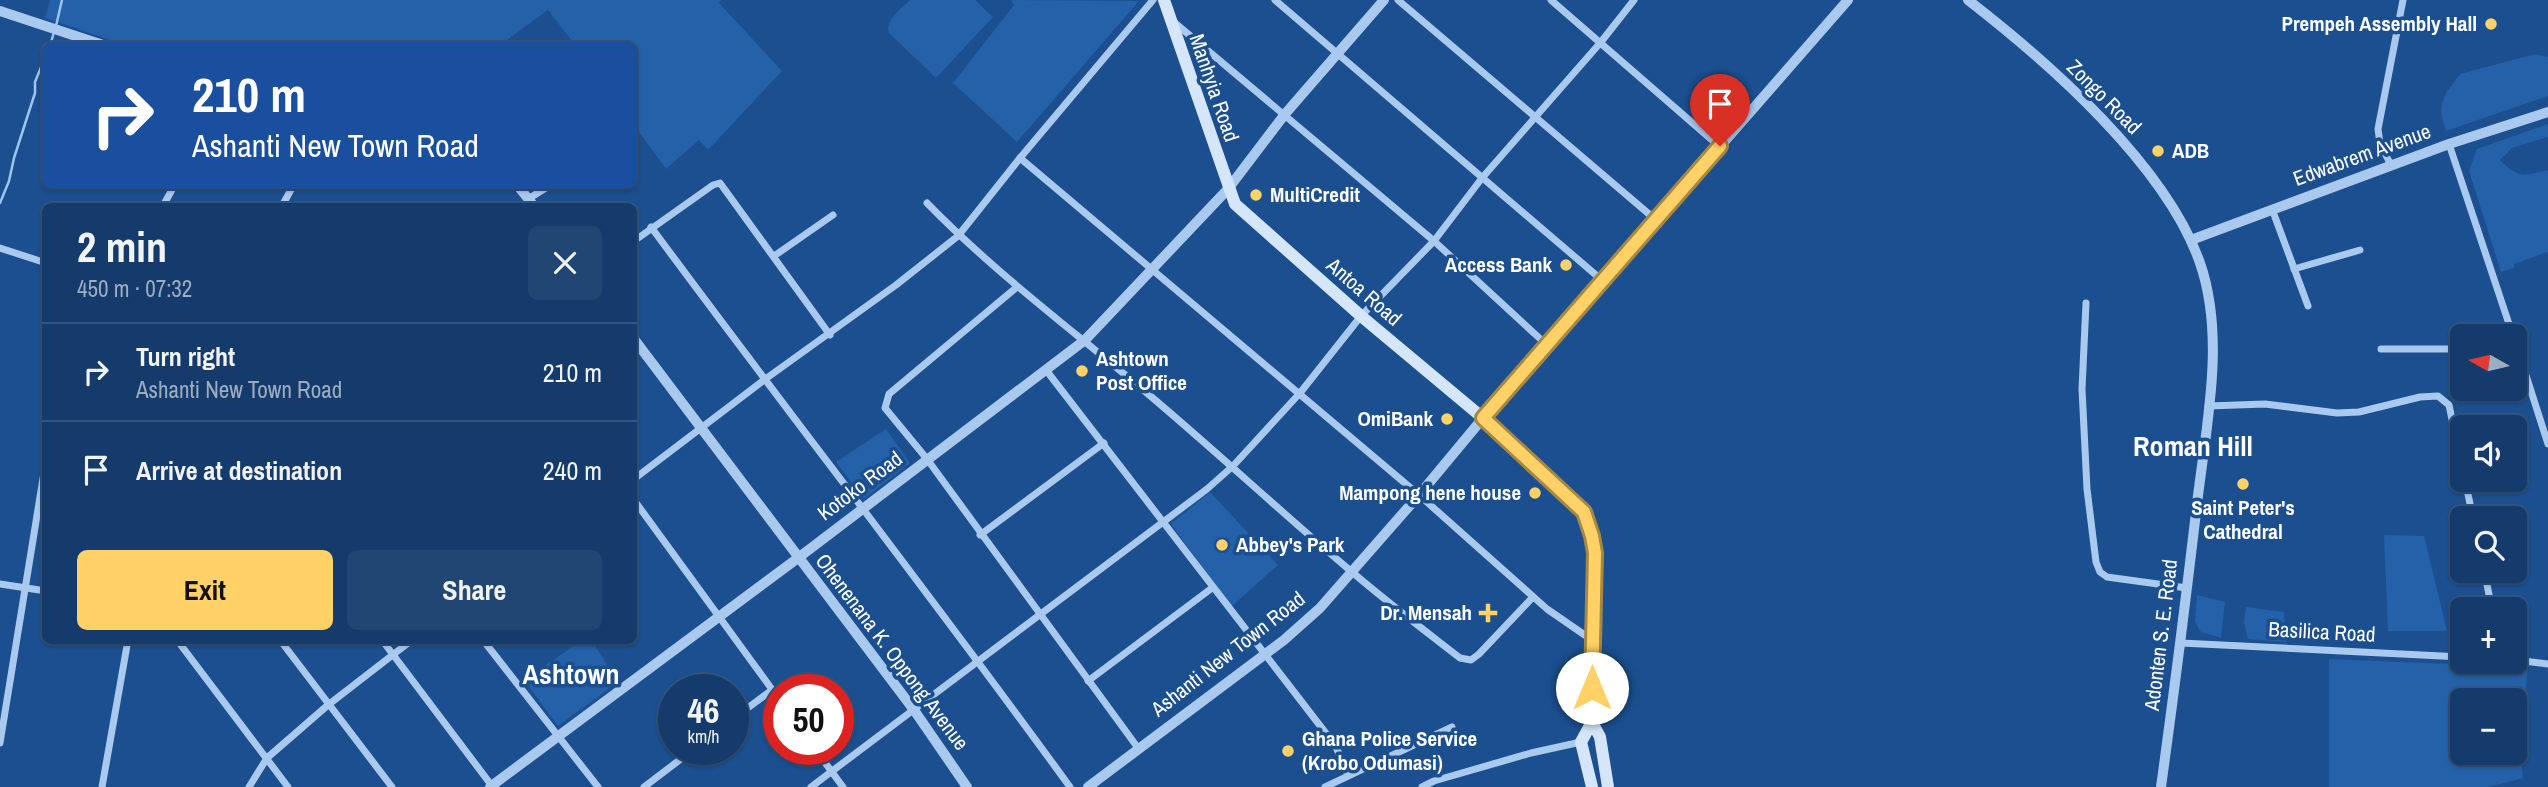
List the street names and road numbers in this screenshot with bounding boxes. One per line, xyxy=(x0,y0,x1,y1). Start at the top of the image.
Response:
street label: Manhyia Road xyxy=(1183,30,1246,146)
street label: Zongo Road xyxy=(2061,53,2148,140)
street label: Edwabrem Avenue xyxy=(2289,116,2435,193)
street label: Antoa Road xyxy=(1320,250,1408,332)
street label: Kotoko Road xyxy=(811,444,908,527)
street label: Ohenenana K. Oppong Avenue xyxy=(809,547,976,756)
street label: Adonten S. E. Road xyxy=(2137,558,2184,713)
street label: Ashanti New Town Road xyxy=(1144,584,1311,724)
street label: Basilica Road xyxy=(2268,614,2376,649)

